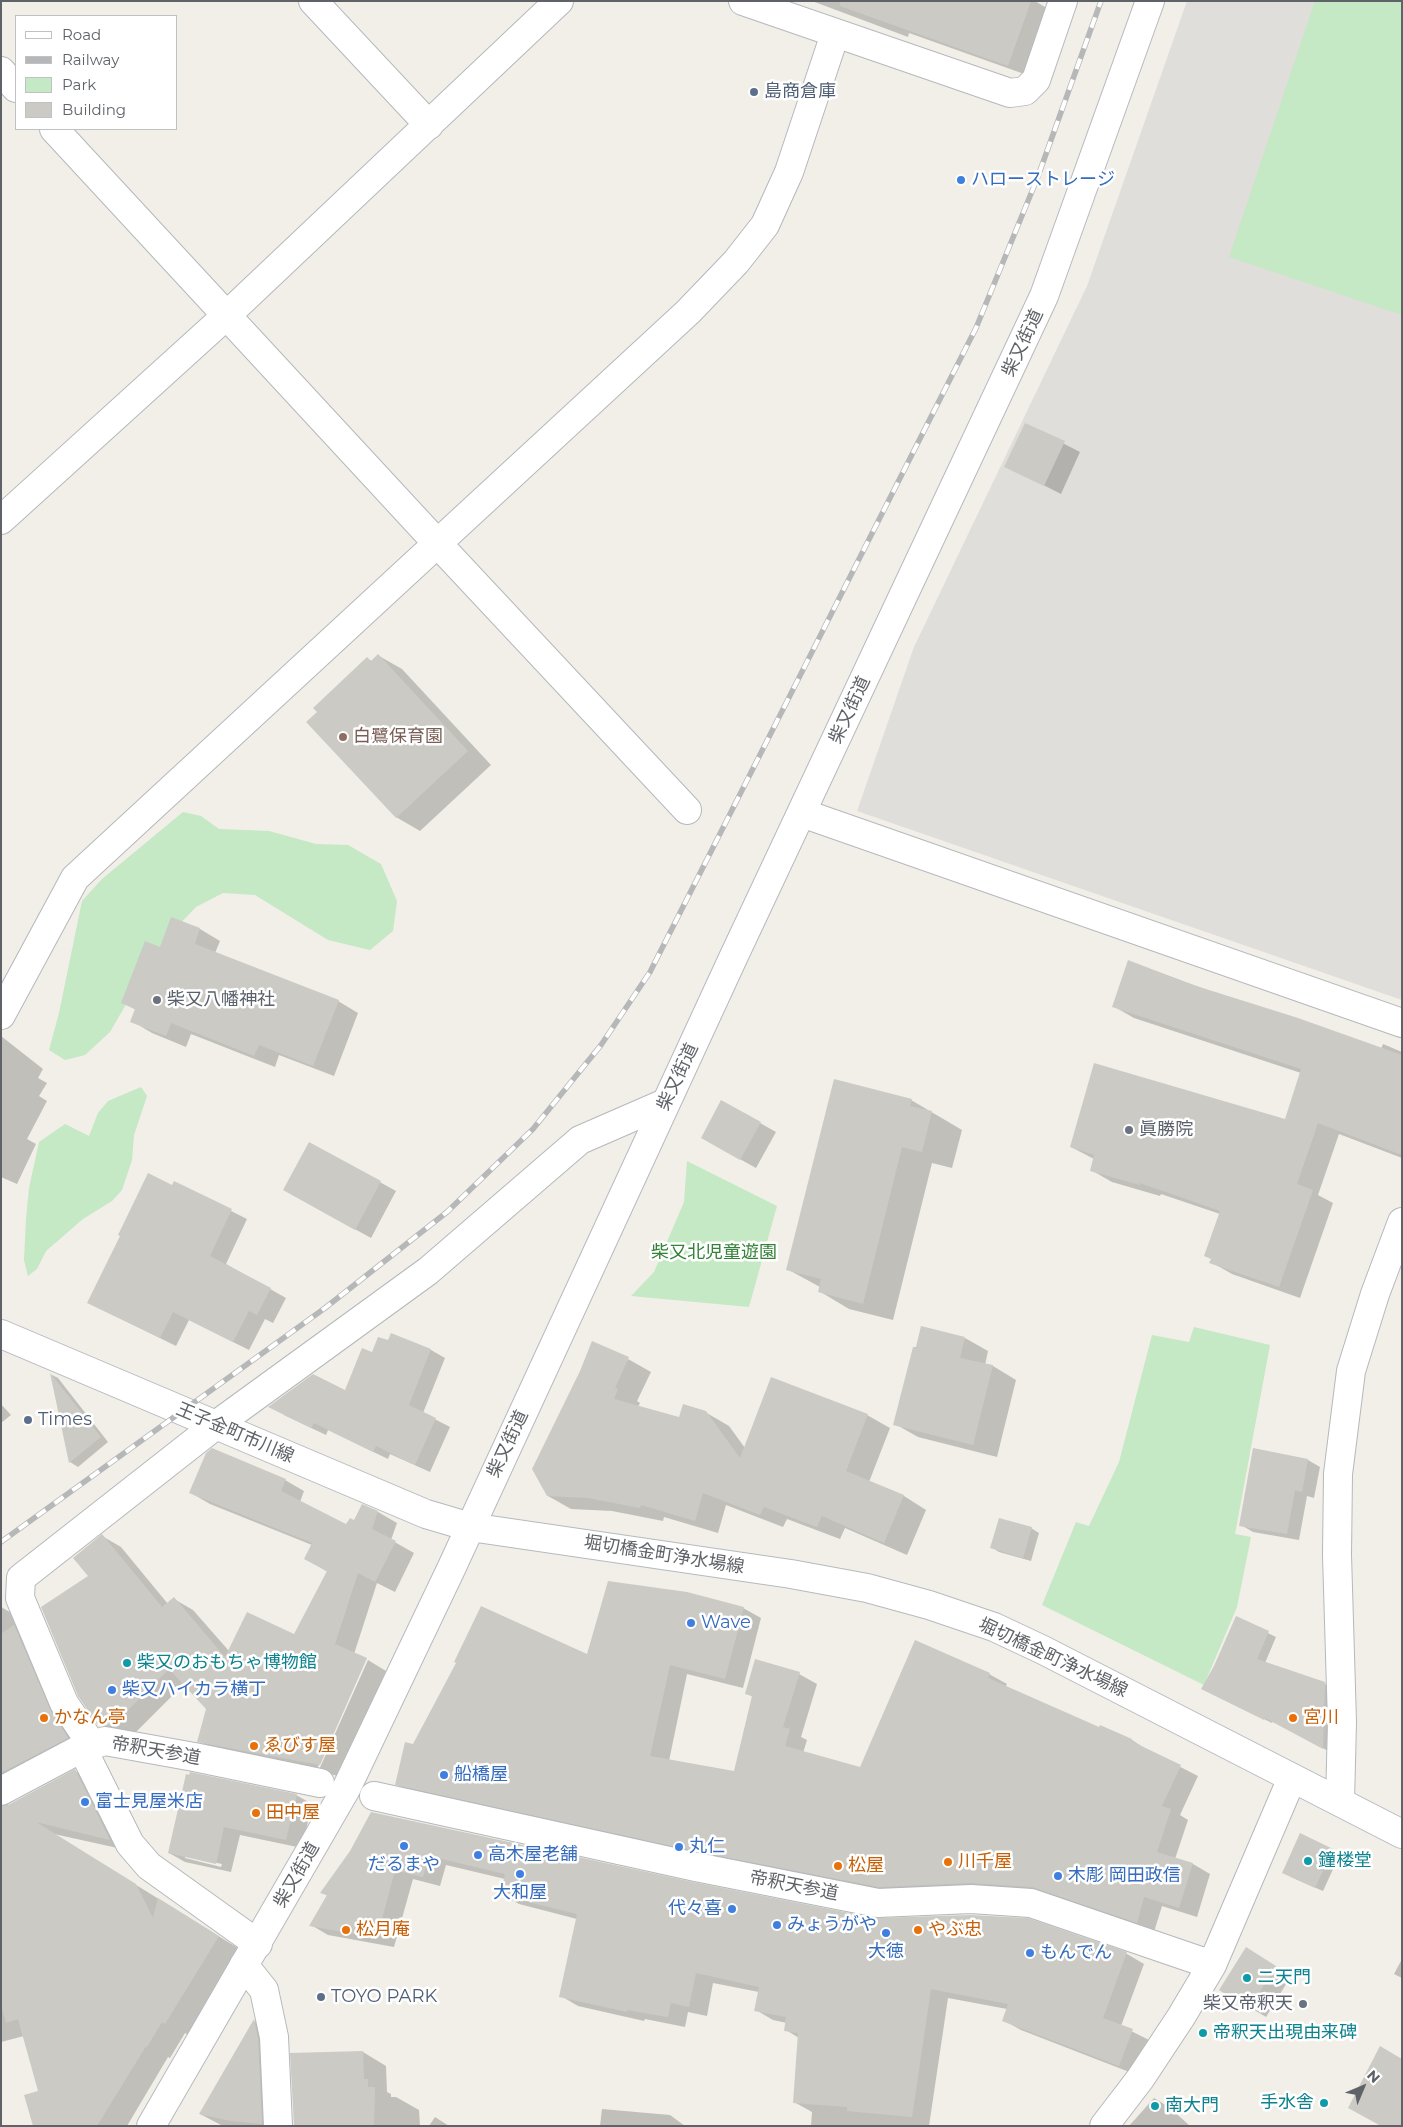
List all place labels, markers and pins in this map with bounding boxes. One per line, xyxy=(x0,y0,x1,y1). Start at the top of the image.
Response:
place label: 島商倉庫 xyxy=(764,81,836,103)
marker: 島商倉庫 xyxy=(748,86,760,98)
place label: ハローストレージ xyxy=(971,169,1115,191)
marker: ハローストレージ xyxy=(955,174,967,186)
place label: 白鷺保育園 xyxy=(353,726,443,748)
marker: 白鷺保育園 xyxy=(337,731,349,743)
place label: 柴又八幡神社 xyxy=(167,989,275,1011)
marker: 柴又八幡神社 xyxy=(151,994,163,1006)
place label: 眞勝院 xyxy=(1139,1119,1193,1141)
marker: 眞勝院 xyxy=(1123,1124,1135,1136)
place label: Times xyxy=(38,1409,92,1431)
marker: Times xyxy=(22,1414,34,1426)
place label: Wave xyxy=(701,1612,751,1634)
marker: Wave xyxy=(685,1617,697,1629)
place label: 柴又のおもちゃ博物館 xyxy=(137,1652,317,1674)
marker: 柴又のおもちゃ博物館 xyxy=(121,1657,133,1669)
place label: 柴又ハイカラ横丁 xyxy=(122,1679,266,1701)
marker: 柴又ハイカラ横丁 xyxy=(106,1684,118,1696)
place label: かなん亭 xyxy=(54,1707,126,1729)
place label: 宮川 xyxy=(1303,1707,1339,1729)
marker: かなん亭 xyxy=(38,1712,50,1724)
marker: 宮川 xyxy=(1287,1712,1299,1724)
place label: ゑびす屋 xyxy=(264,1735,336,1757)
marker: ゑびす屋 xyxy=(248,1740,260,1752)
place label: 船橋屋 xyxy=(454,1764,508,1786)
marker: 船橋屋 xyxy=(438,1769,450,1781)
place label: 富士見屋米店 xyxy=(95,1791,203,1813)
marker: 富士見屋米店 xyxy=(79,1796,91,1808)
place label: 田中屋 xyxy=(266,1802,320,1824)
marker: 田中屋 xyxy=(250,1807,262,1819)
place label: 丸仁 xyxy=(689,1836,725,1858)
marker: だるまや xyxy=(398,1840,410,1852)
marker: 丸仁 xyxy=(673,1841,685,1853)
place label: 高木屋老舗 xyxy=(488,1844,578,1866)
marker: 高木屋老舗 xyxy=(472,1849,484,1861)
place label: 鐘楼堂 xyxy=(1318,1850,1372,1872)
place label: 川千屋 xyxy=(958,1851,1012,1873)
place label: だるまや xyxy=(368,1854,440,1876)
place label: 松屋 xyxy=(848,1855,884,1877)
marker: 鐘楼堂 xyxy=(1302,1855,1314,1867)
marker: 川千屋 xyxy=(942,1856,954,1868)
marker: 松屋 xyxy=(832,1860,844,1872)
place label: 木彫 岡田政信 xyxy=(1068,1865,1181,1887)
marker: 大和屋 xyxy=(514,1868,526,1880)
marker: 木彫 岡田政信 xyxy=(1052,1870,1064,1882)
place label: 大和屋 xyxy=(493,1882,547,1904)
place label: 代々喜 xyxy=(668,1898,722,1920)
marker: 代々喜 xyxy=(726,1903,738,1915)
place label: みょうがや xyxy=(787,1914,877,1936)
place label: 松月庵 xyxy=(356,1919,410,1941)
marker: みょうがや xyxy=(771,1919,783,1931)
place label: やぶ忠 xyxy=(928,1919,982,1941)
marker: 松月庵 xyxy=(340,1924,352,1936)
marker: やぶ忠 xyxy=(912,1924,924,1936)
marker: 大徳 xyxy=(880,1927,892,1939)
place label: 大徳 xyxy=(868,1941,904,1963)
place label: もんでん xyxy=(1040,1942,1112,1964)
marker: もんでん xyxy=(1024,1947,1036,1959)
place label: ニ天門 xyxy=(1257,1967,1311,1989)
marker: ニ天門 xyxy=(1241,1972,1253,1984)
place label: TOYO PARK xyxy=(331,1986,437,2008)
marker: TOYO PARK xyxy=(315,1991,327,2003)
place label: 柴又帝釈天 xyxy=(1203,1993,1293,2015)
marker: 柴又帝釈天 xyxy=(1297,1998,1309,2010)
place label: 帝釈天出現由来碑 xyxy=(1213,2022,1357,2044)
marker: 帝釈天出現由来碑 xyxy=(1197,2027,1209,2039)
place label: 手水舎 xyxy=(1260,2092,1314,2114)
place label: 南大門 xyxy=(1165,2095,1219,2117)
marker: 手水舎 xyxy=(1318,2097,1330,2109)
marker: 南大門 xyxy=(1149,2100,1161,2112)

